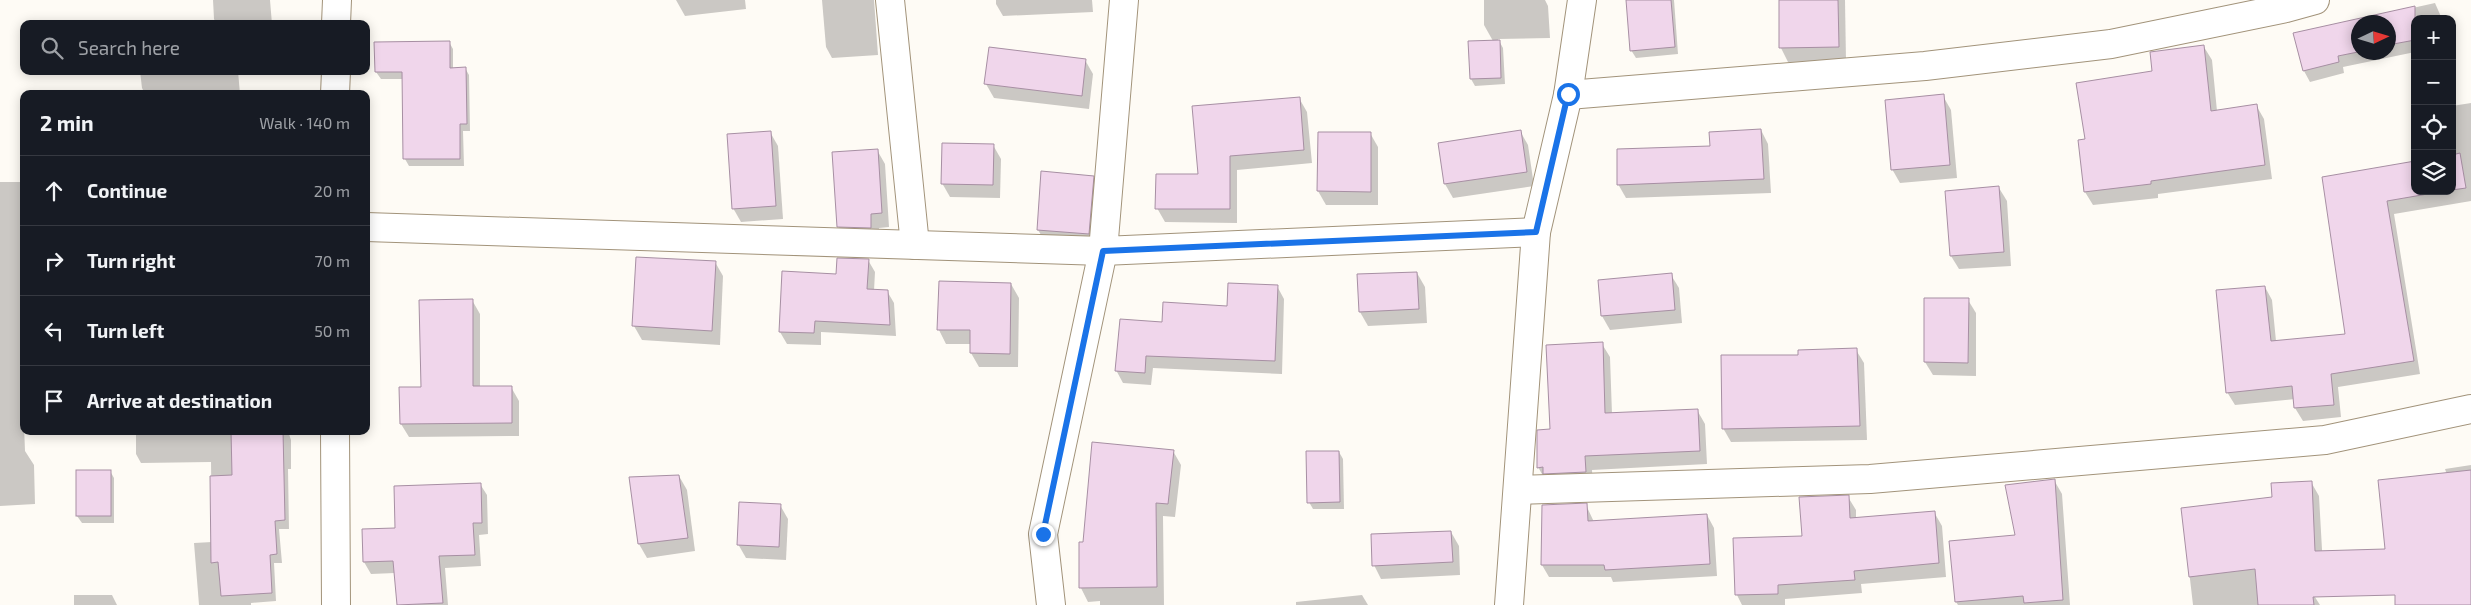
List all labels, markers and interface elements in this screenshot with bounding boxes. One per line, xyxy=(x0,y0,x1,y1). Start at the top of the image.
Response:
north arrow xyxy=(2351,15,2396,60)
map controls xyxy=(2411,15,2456,195)
button: + xyxy=(2411,15,2456,60)
search box xyxy=(20,20,370,75)
icon: search xyxy=(38,34,66,62)
text: Search here xyxy=(78,36,180,59)
button: − xyxy=(2411,60,2456,105)
route start xyxy=(1557,83,1580,106)
button: locate xyxy=(2411,105,2456,150)
text: 2 min xyxy=(40,110,94,135)
text: Walk · 140 m xyxy=(259,113,350,132)
button: layers xyxy=(2411,150,2456,195)
icon: ahead xyxy=(40,177,68,205)
text: Continue xyxy=(87,179,167,202)
text: 20 m xyxy=(314,181,350,200)
icon: right xyxy=(40,247,68,275)
text: Turn right xyxy=(87,249,175,272)
text: 70 m xyxy=(315,251,350,270)
icon: left xyxy=(40,317,68,345)
text: Turn left xyxy=(87,319,164,342)
text: 50 m xyxy=(314,321,350,340)
icon: arrive xyxy=(40,387,68,415)
text: Arrive at destination xyxy=(87,389,272,412)
route end xyxy=(1032,523,1055,546)

